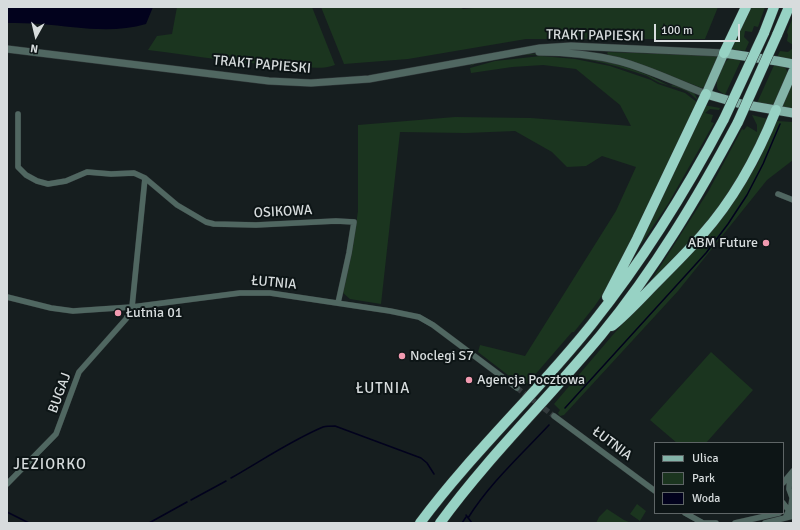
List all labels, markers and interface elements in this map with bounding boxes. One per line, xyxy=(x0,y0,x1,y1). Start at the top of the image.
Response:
north arrow xyxy=(16,16,56,56)
scale bar xyxy=(656,16,742,42)
text: 100 m xyxy=(661,23,693,38)
street label: TRAKT PAPIESKI xyxy=(546,27,644,45)
text: N xyxy=(30,41,39,55)
street label: TRAKT PAPIESKI xyxy=(212,52,312,78)
street label: OSIKOWA xyxy=(253,202,313,222)
place label: ABM Future xyxy=(688,235,758,251)
marker: ABM Future xyxy=(761,238,771,248)
street label: ŁUTNIA xyxy=(251,273,297,293)
place label: Łutnia 01 xyxy=(126,305,182,321)
marker: Łutnia 01 xyxy=(113,308,123,318)
place label: Noclegi S7 xyxy=(410,348,474,364)
marker: Noclegi S7 xyxy=(397,351,407,361)
street label: BUGAJ xyxy=(45,370,75,416)
place label: Agencja Pocztowa xyxy=(477,372,585,388)
marker: Agencja Pocztowa xyxy=(464,375,474,385)
district label: ŁUTNIA xyxy=(356,380,410,398)
street label: ŁUTNIA xyxy=(589,424,635,464)
legend xyxy=(654,442,784,514)
text: Ulica xyxy=(692,451,719,466)
district label: JEZIORKO xyxy=(13,456,87,474)
text: Park xyxy=(692,471,715,486)
text: Woda xyxy=(692,491,720,506)

